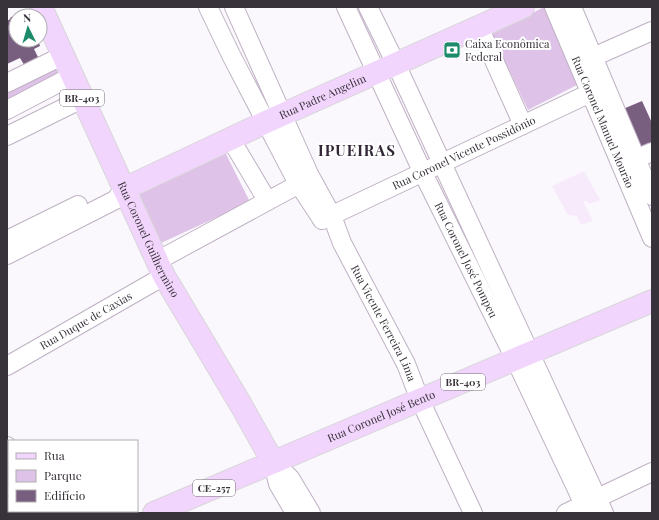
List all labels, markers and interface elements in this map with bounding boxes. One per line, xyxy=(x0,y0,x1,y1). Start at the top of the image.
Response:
north arrow xyxy=(8,8,48,48)
text: N xyxy=(22,10,32,25)
place label: Caixa Econômica Federal xyxy=(465,36,550,64)
bank icon: Caixa Econômica Federal xyxy=(442,40,462,60)
street label: Rua Coronel Manuel Mourão xyxy=(569,54,638,190)
street label: Rua Padre Angelim xyxy=(277,70,368,122)
road number: BR-403 xyxy=(60,90,104,106)
street label: Rua Coronel Vicente Possidônio xyxy=(390,112,538,193)
district label: IPUEIRAS xyxy=(318,140,396,160)
street label: Rua Coronel Guilhermino xyxy=(115,179,183,300)
street label: Rua Coronel José Pompeu xyxy=(432,199,502,321)
street label: Rua Vicente Ferreira Lima xyxy=(348,262,420,384)
street label: Rua Duque de Caxias xyxy=(37,288,135,353)
road number: BR-403 xyxy=(441,374,485,390)
street label: Rua Coronel José Bento xyxy=(325,386,437,445)
legend xyxy=(8,440,138,512)
text: Rua xyxy=(44,447,65,463)
text: Parque xyxy=(44,467,82,483)
road number: CE-257 xyxy=(193,480,235,496)
text: Edifício xyxy=(44,487,86,503)

